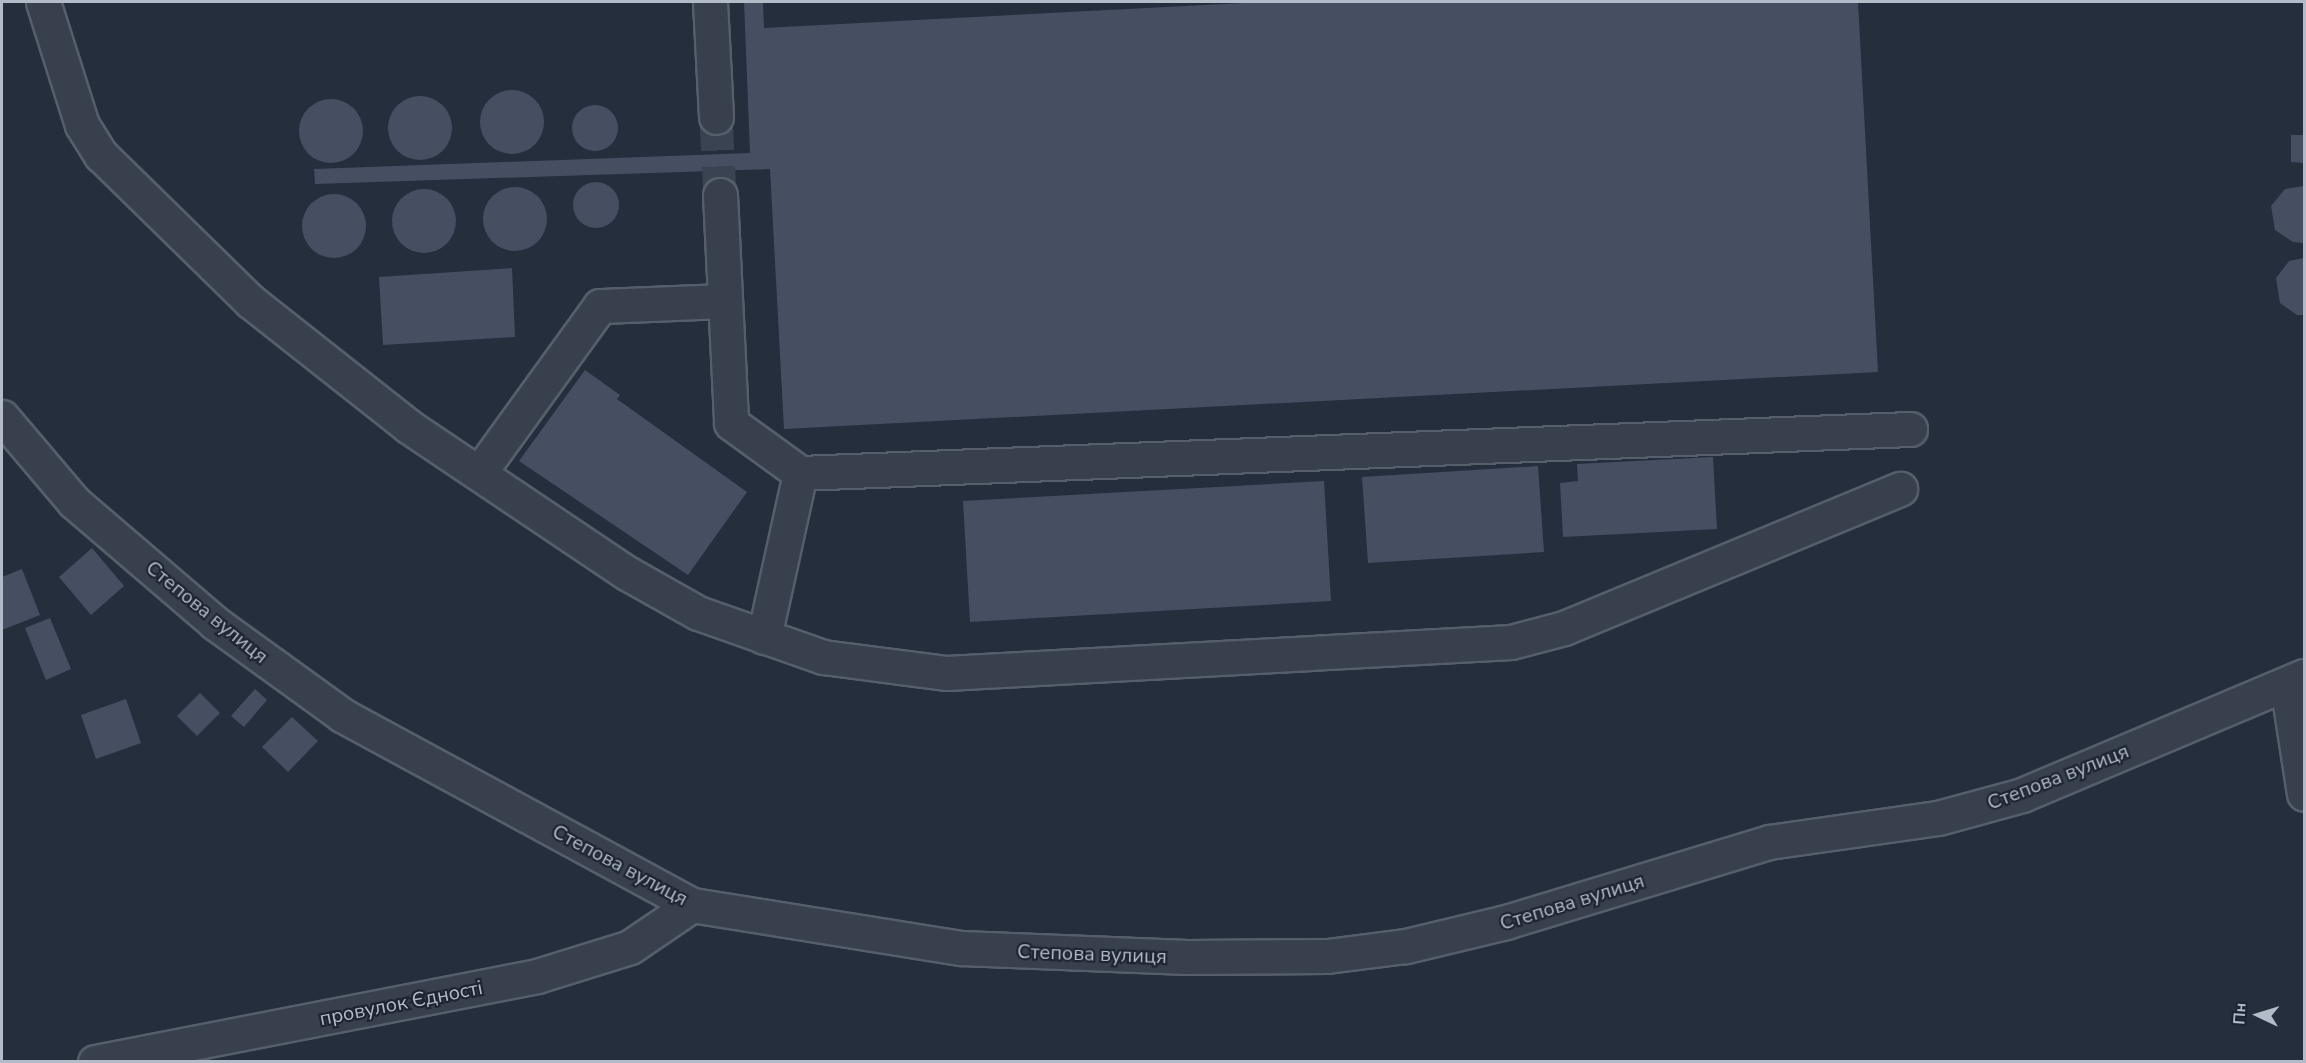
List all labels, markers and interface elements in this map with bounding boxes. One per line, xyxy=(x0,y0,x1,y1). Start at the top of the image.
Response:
street label: Степова вулиця xyxy=(141,556,273,668)
street label: Степова вулиця xyxy=(1984,739,2132,815)
street label: Степова вулиця xyxy=(548,819,692,911)
street label: Степова вулиця xyxy=(1497,869,1647,935)
street label: Степова вулиця xyxy=(1017,939,1167,969)
street label: провулок Єдності xyxy=(317,975,485,1031)
north arrow xyxy=(2228,985,2288,1045)
text: Пн xyxy=(2228,1002,2252,1026)

